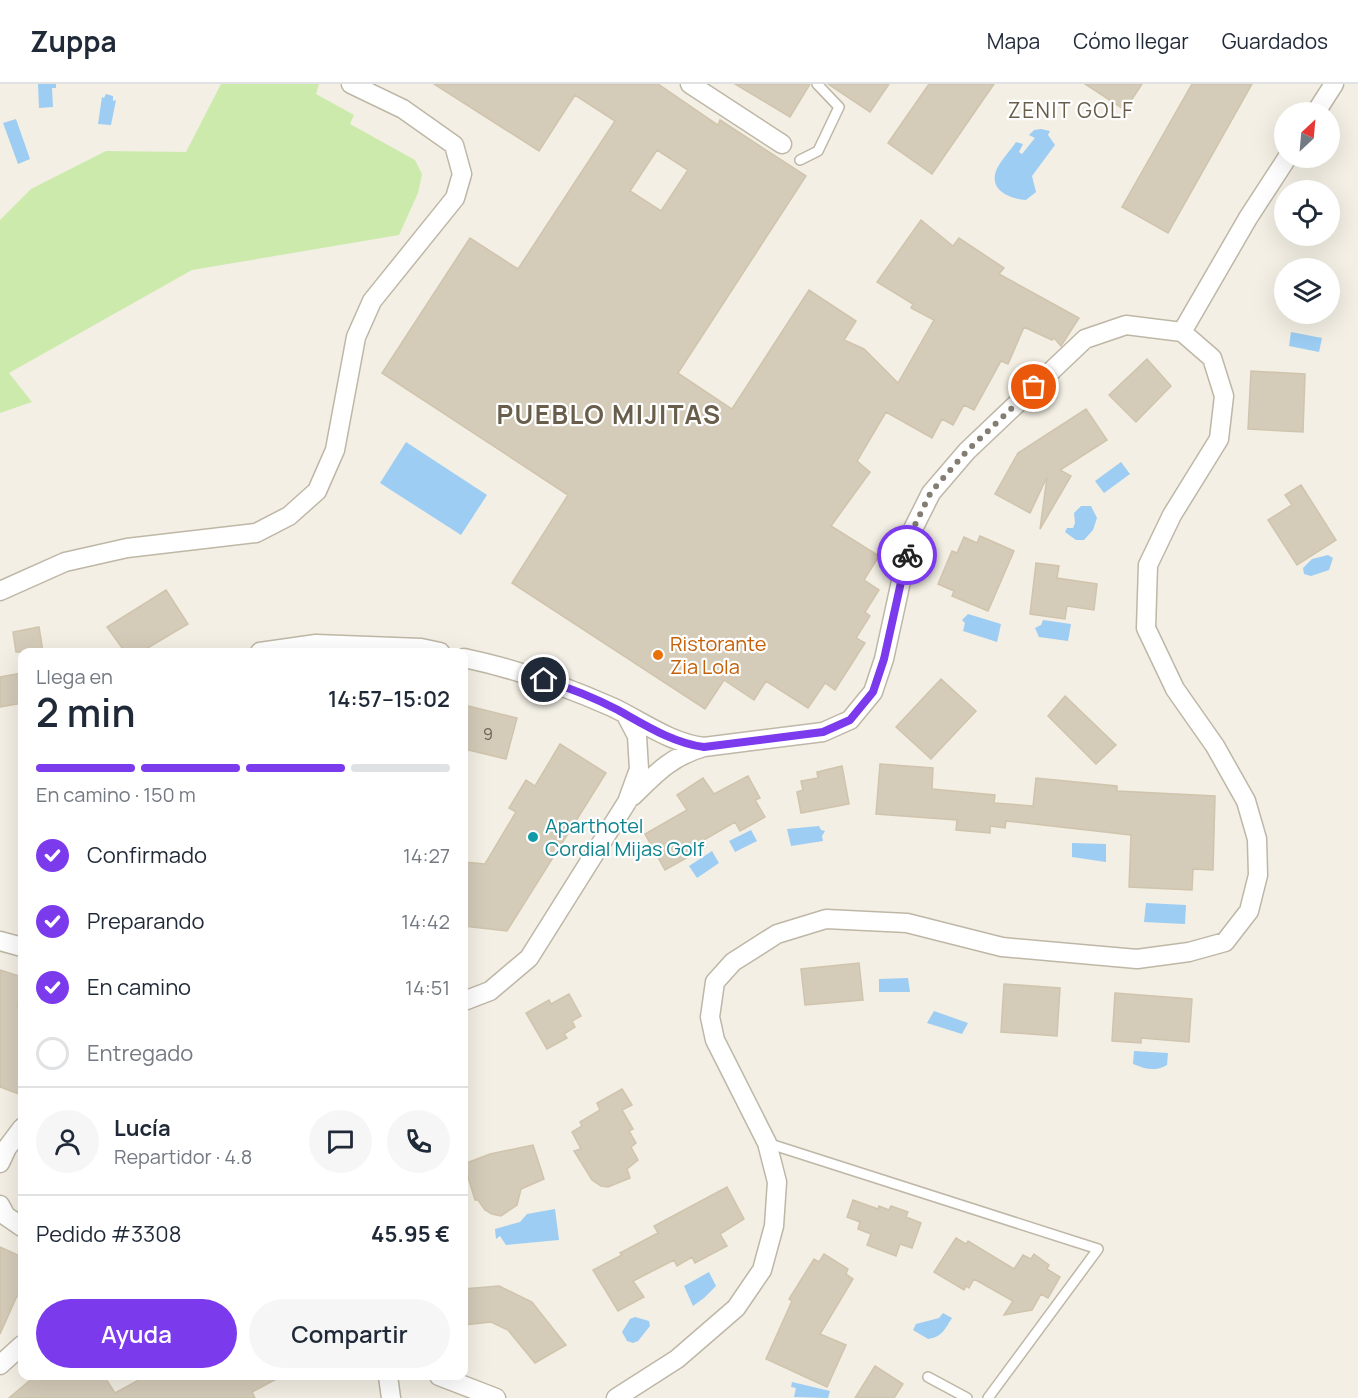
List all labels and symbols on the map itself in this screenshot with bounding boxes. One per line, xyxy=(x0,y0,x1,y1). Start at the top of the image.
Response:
district label: ZENIT GOLF xyxy=(1008,96,1134,124)
north arrow xyxy=(1274,102,1340,168)
pin xyxy=(1008,361,1059,412)
district label: PUEBLO MIJITAS xyxy=(496,396,722,432)
courier xyxy=(877,525,937,585)
place label: Ristorante Zia Lola xyxy=(670,630,766,680)
marker: Ristorante Zia Lola xyxy=(651,648,665,662)
pin xyxy=(518,654,569,705)
house number: 9 xyxy=(483,723,493,745)
place label: Aparthotel Cordial Mijas Golf xyxy=(545,812,704,862)
marker: Aparthotel Cordial Mijas Golf xyxy=(526,830,540,844)

